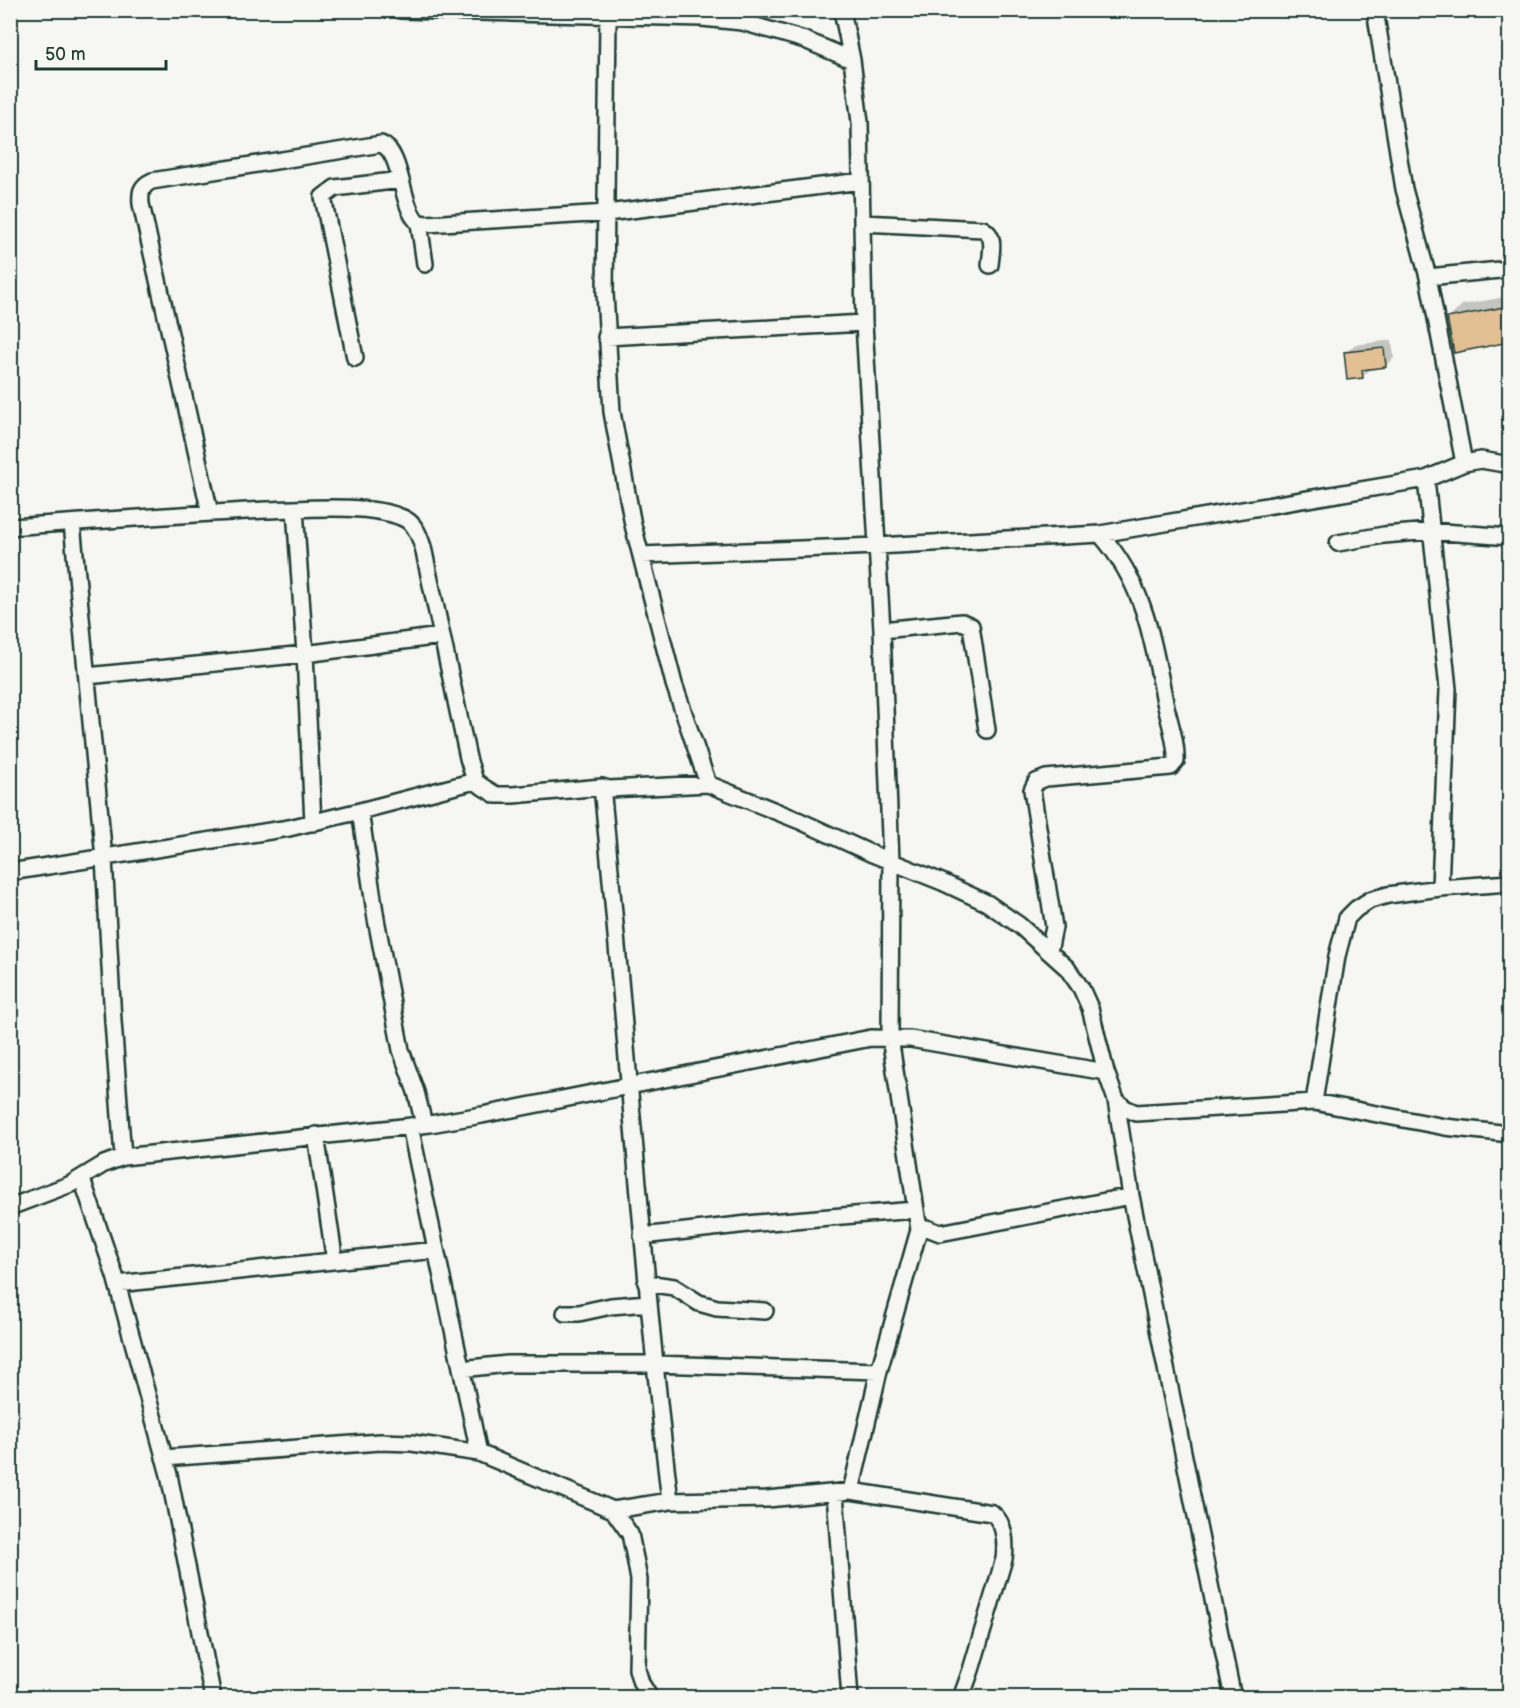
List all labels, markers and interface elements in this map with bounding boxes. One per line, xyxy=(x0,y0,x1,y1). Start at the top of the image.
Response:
scale bar xyxy=(36,33,166,71)
text: 50 m xyxy=(45,44,86,65)

